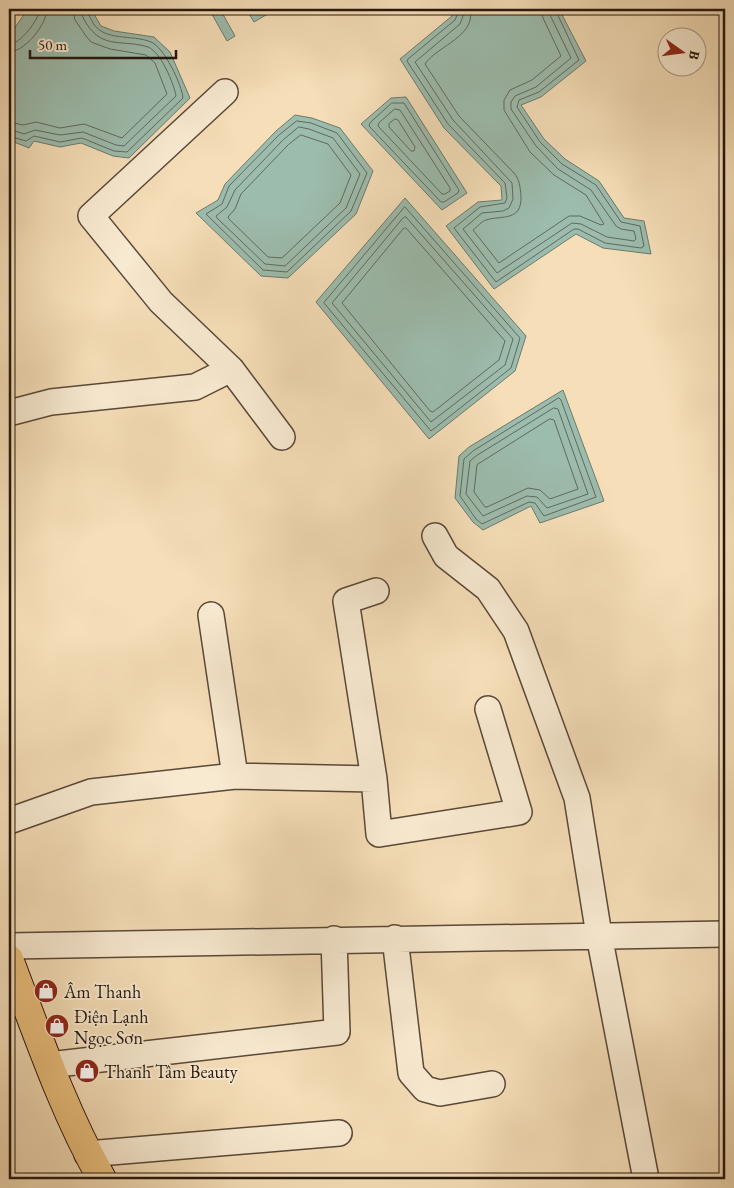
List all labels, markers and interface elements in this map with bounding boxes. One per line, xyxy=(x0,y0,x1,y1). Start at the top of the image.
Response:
scale bar xyxy=(30,28,176,60)
north arrow xyxy=(656,28,706,78)
text: 50 m xyxy=(38,35,67,54)
text: B xyxy=(685,49,704,62)
shop icon: Âm Thanh xyxy=(33,978,59,1004)
place label: Âm Thanh xyxy=(63,980,141,1003)
place label: Điện Lạnh Ngọc Sơn xyxy=(74,1005,149,1049)
shop icon: Điện Lạnh Ngọc Sơn xyxy=(44,1013,70,1039)
shop icon: Thanh Tâm Beauty xyxy=(74,1058,100,1084)
place label: Thanh Tâm Beauty xyxy=(104,1060,238,1083)

